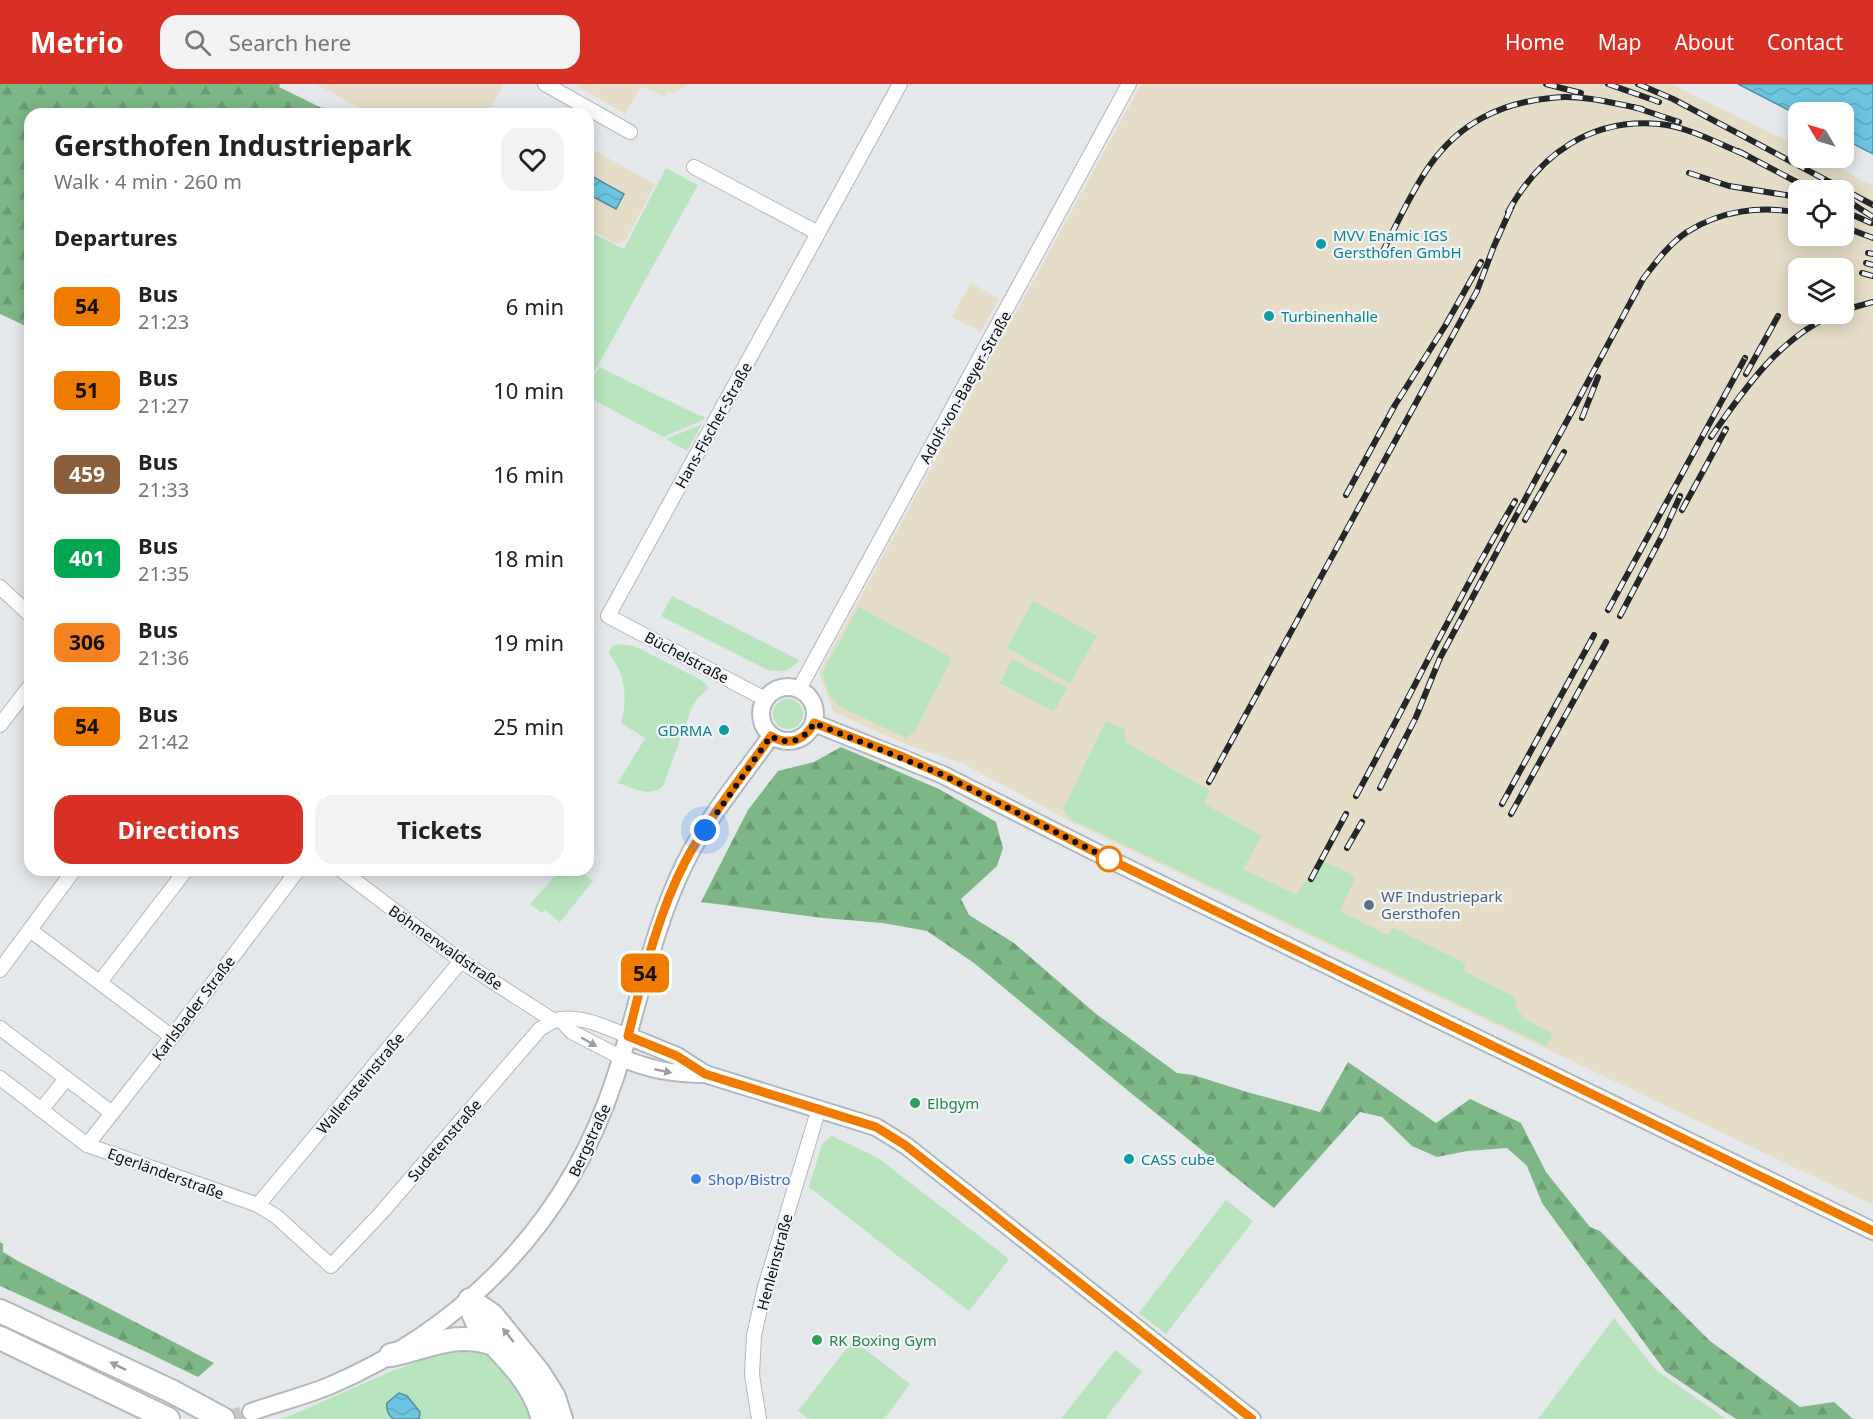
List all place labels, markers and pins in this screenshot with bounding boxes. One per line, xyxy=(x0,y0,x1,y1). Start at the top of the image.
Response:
place label: MVV Enamic IGS Gersthofen GmbH xyxy=(1333,225,1462,262)
marker: MVV Enamic IGS Gersthofen GmbH xyxy=(1314,237,1328,251)
place label: Turbinenhalle xyxy=(1281,306,1378,326)
marker: Turbinenhalle xyxy=(1262,309,1276,323)
place label: GDRMA xyxy=(658,720,712,740)
marker: GDRMA xyxy=(717,723,731,737)
unlabelled marker xyxy=(1096,846,1122,872)
place label: WF Industriepark Gersthofen xyxy=(1381,886,1502,923)
marker: WF Industriepark Gersthofen xyxy=(1362,898,1376,912)
place label: Elbgym xyxy=(927,1093,979,1113)
marker: Elbgym xyxy=(908,1096,922,1110)
place label: CASS cube xyxy=(1141,1149,1215,1169)
marker: CASS cube xyxy=(1122,1152,1136,1166)
place label: Shop/Bistro xyxy=(708,1169,791,1189)
marker: Shop/Bistro xyxy=(689,1172,703,1186)
place label: RK Boxing Gym xyxy=(829,1330,937,1350)
marker: RK Boxing Gym xyxy=(810,1333,824,1347)

